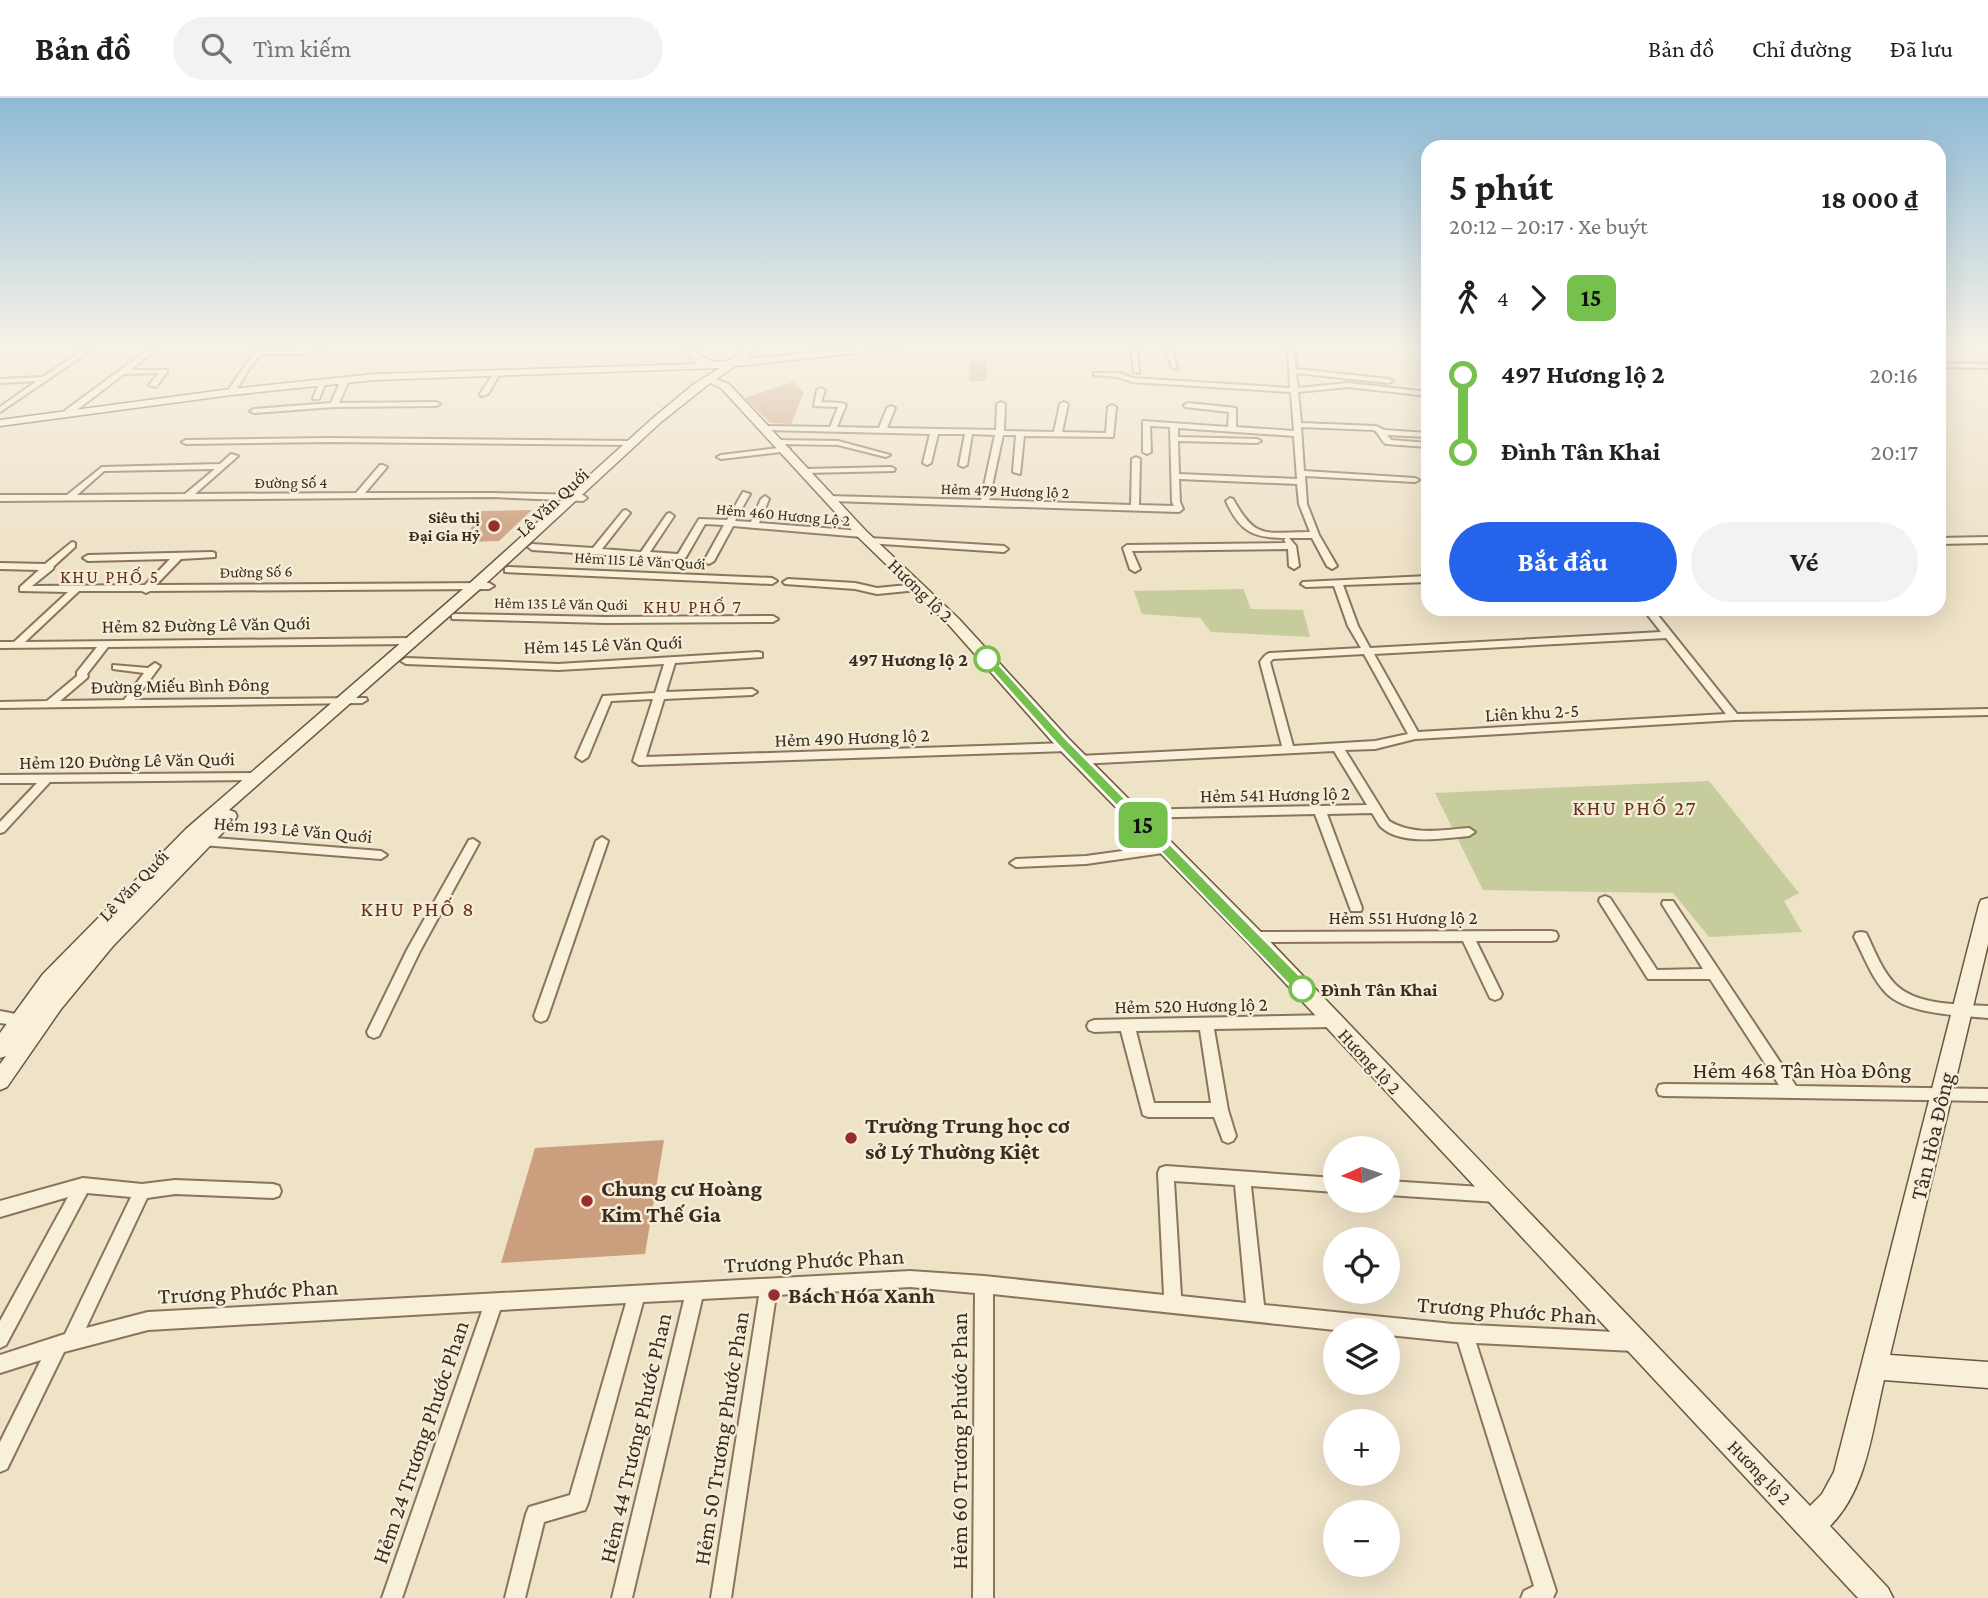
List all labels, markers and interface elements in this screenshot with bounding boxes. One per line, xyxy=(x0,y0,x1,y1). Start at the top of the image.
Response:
search box xyxy=(173,17,663,80)
icon: search xyxy=(197,29,235,67)
text: Bản đồ xyxy=(35,30,131,67)
text: Tìm kiếm xyxy=(253,34,351,63)
text: Bản đồ xyxy=(1648,35,1714,62)
text: Chỉ đường xyxy=(1752,35,1852,62)
text: Đã lưu xyxy=(1890,35,1953,62)
text: 5 phút xyxy=(1449,166,1553,208)
text: 18 000 ₫ xyxy=(1822,185,1918,214)
text: 20:12 – 20:17 · Xe buýt xyxy=(1449,213,1648,239)
icon: walk xyxy=(1449,279,1487,317)
icon: forward xyxy=(1519,279,1557,317)
text: 15 xyxy=(1581,284,1602,311)
text: 4 xyxy=(1497,285,1509,311)
text: 497 Hương lộ 2 xyxy=(1501,360,1665,389)
text: 20:16 xyxy=(1869,362,1918,388)
text: Đình Tân Khai xyxy=(1501,437,1660,466)
text: 20:17 xyxy=(1871,439,1918,465)
street label: Lê Văn Quới xyxy=(512,464,593,541)
street label: Đường Số 4 xyxy=(255,474,328,492)
street label: Hẻm 479 Hương lộ 2 xyxy=(940,480,1070,502)
street label: Hẻm 460 Hương Lộ 2 xyxy=(715,500,851,530)
place label: Siêu thị Đại Gia Hỷ xyxy=(409,509,480,544)
marker: Siêu thị Đại Gia Hỷ xyxy=(486,518,502,534)
button: Bắt đầu xyxy=(1449,522,1677,602)
button: Vé xyxy=(1691,522,1918,602)
street label: Hẻm 115 Lê Văn Quới xyxy=(574,549,706,572)
street label: Hương lộ 2 xyxy=(884,554,957,626)
street label: Đường Số 6 xyxy=(219,562,293,582)
district label: KHU PHỐ 5 xyxy=(60,566,160,587)
street label: Hẻm 135 Lê Văn Quới xyxy=(494,594,628,613)
district label: KHU PHỐ 7 xyxy=(643,596,743,617)
street label: Hẻm 82 Đường Lê Văn Quới xyxy=(102,612,311,637)
street label: Hẻm 145 Lê Văn Quới xyxy=(523,631,683,658)
marker: 497 Hương lộ 2 xyxy=(974,646,1000,672)
place label: 497 Hương lộ 2 xyxy=(848,649,968,670)
street label: Đường Miếu Bình Đông xyxy=(91,673,270,698)
street label: Liên khu 2-5 xyxy=(1484,700,1580,725)
street label: Hẻm 490 Hương lộ 2 xyxy=(774,724,930,751)
street label: Hẻm 120 Đường Lê Văn Quới xyxy=(19,748,235,773)
street label: Hẻm 541 Hương lộ 2 xyxy=(1200,783,1350,806)
district label: KHU PHỐ 27 xyxy=(1572,796,1698,820)
line badge: 15 xyxy=(1112,802,1174,848)
text: 15 xyxy=(1133,811,1153,838)
street label: Hẻm 193 Lê Văn Quới xyxy=(213,812,373,847)
street label: Lê Văn Quới xyxy=(94,845,173,925)
district label: KHU PHỐ 8 xyxy=(360,897,476,921)
street label: Hẻm 551 Hương lộ 2 xyxy=(1328,907,1478,928)
marker: Đình Tân Khai xyxy=(1289,976,1315,1002)
place label: Đình Tân Khai xyxy=(1321,979,1438,1000)
street label: Hẻm 520 Hương lộ 2 xyxy=(1114,994,1268,1017)
street label: Hương lộ 2 xyxy=(1334,1024,1405,1098)
street label: Hẻm 468 Tân Hòa Đông xyxy=(1693,1057,1911,1083)
street label: Tân Hòa Đông xyxy=(1905,1069,1959,1203)
place label: Trường Trung học cơ sở Lý Thường Kiệt xyxy=(865,1112,1070,1164)
marker: Trường Trung học cơ sở Lý Thường Kiệt xyxy=(843,1130,859,1146)
north arrow xyxy=(1323,1136,1400,1213)
map controls xyxy=(1323,1136,1400,1577)
place label: Chung cư Hoàng Kim Thế Gia xyxy=(601,1175,762,1227)
marker: Chung cư Hoàng Kim Thế Gia xyxy=(579,1193,595,1209)
button: locate xyxy=(1323,1227,1400,1304)
street label: Trương Phước Phan xyxy=(723,1242,905,1278)
street label: Trương Phước Phan xyxy=(157,1273,339,1309)
place label: Bách Hóa Xanh xyxy=(788,1282,935,1308)
marker: Bách Hóa Xanh xyxy=(766,1287,782,1303)
street label: Trương Phước Phan xyxy=(1416,1291,1598,1329)
street label: Hẻm 50 Trương Phước Phan xyxy=(688,1309,754,1567)
street label: Hẻm 44 Trương Phước Phan xyxy=(594,1310,676,1566)
street label: Hẻm 60 Trương Phước Phan xyxy=(946,1312,972,1570)
street label: Hẻm 24 Trương Phước Phan xyxy=(366,1317,474,1567)
button: layers xyxy=(1323,1318,1400,1395)
button: + xyxy=(1323,1409,1400,1486)
street label: Hương lộ 2 xyxy=(1724,1436,1796,1509)
button: − xyxy=(1323,1500,1400,1577)

